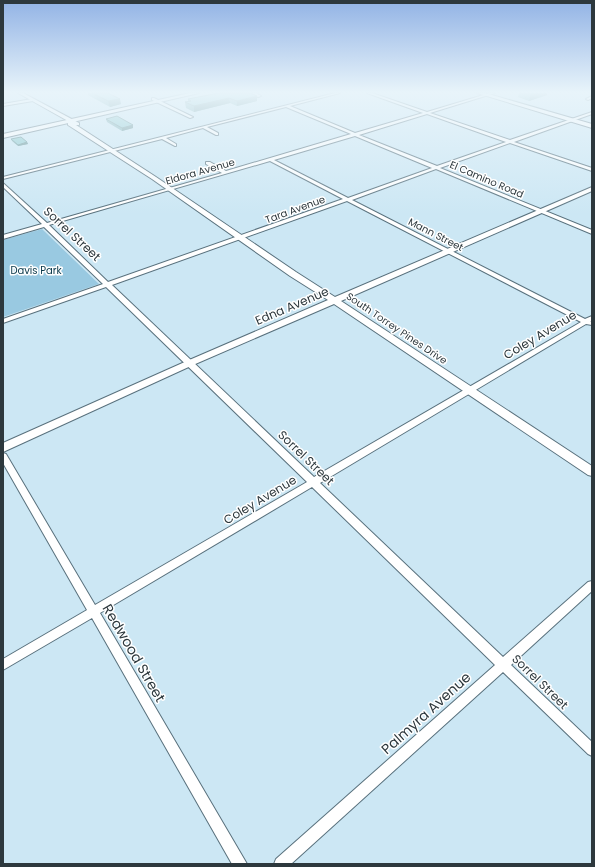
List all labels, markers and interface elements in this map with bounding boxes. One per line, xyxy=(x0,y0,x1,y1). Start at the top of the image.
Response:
street label: Eldora Avenue xyxy=(164,154,237,189)
street label: El Camino Road xyxy=(448,157,526,202)
street label: Tara Avenue xyxy=(263,192,327,227)
street label: Sorrel Street xyxy=(40,203,105,265)
street label: Mann Street xyxy=(406,214,466,255)
park label: Davis Park xyxy=(10,263,62,278)
street label: Edna Avenue xyxy=(252,282,331,329)
street label: South Torrey Pines Drive xyxy=(343,289,450,368)
street label: Coley Avenue xyxy=(500,306,579,363)
street label: Sorrel Street xyxy=(274,426,338,489)
street label: Coley Avenue xyxy=(220,471,299,528)
street label: Redwood Street xyxy=(98,600,170,706)
street label: Sorrel Street xyxy=(508,650,572,713)
street label: Palmyra Avenue xyxy=(377,667,475,759)

